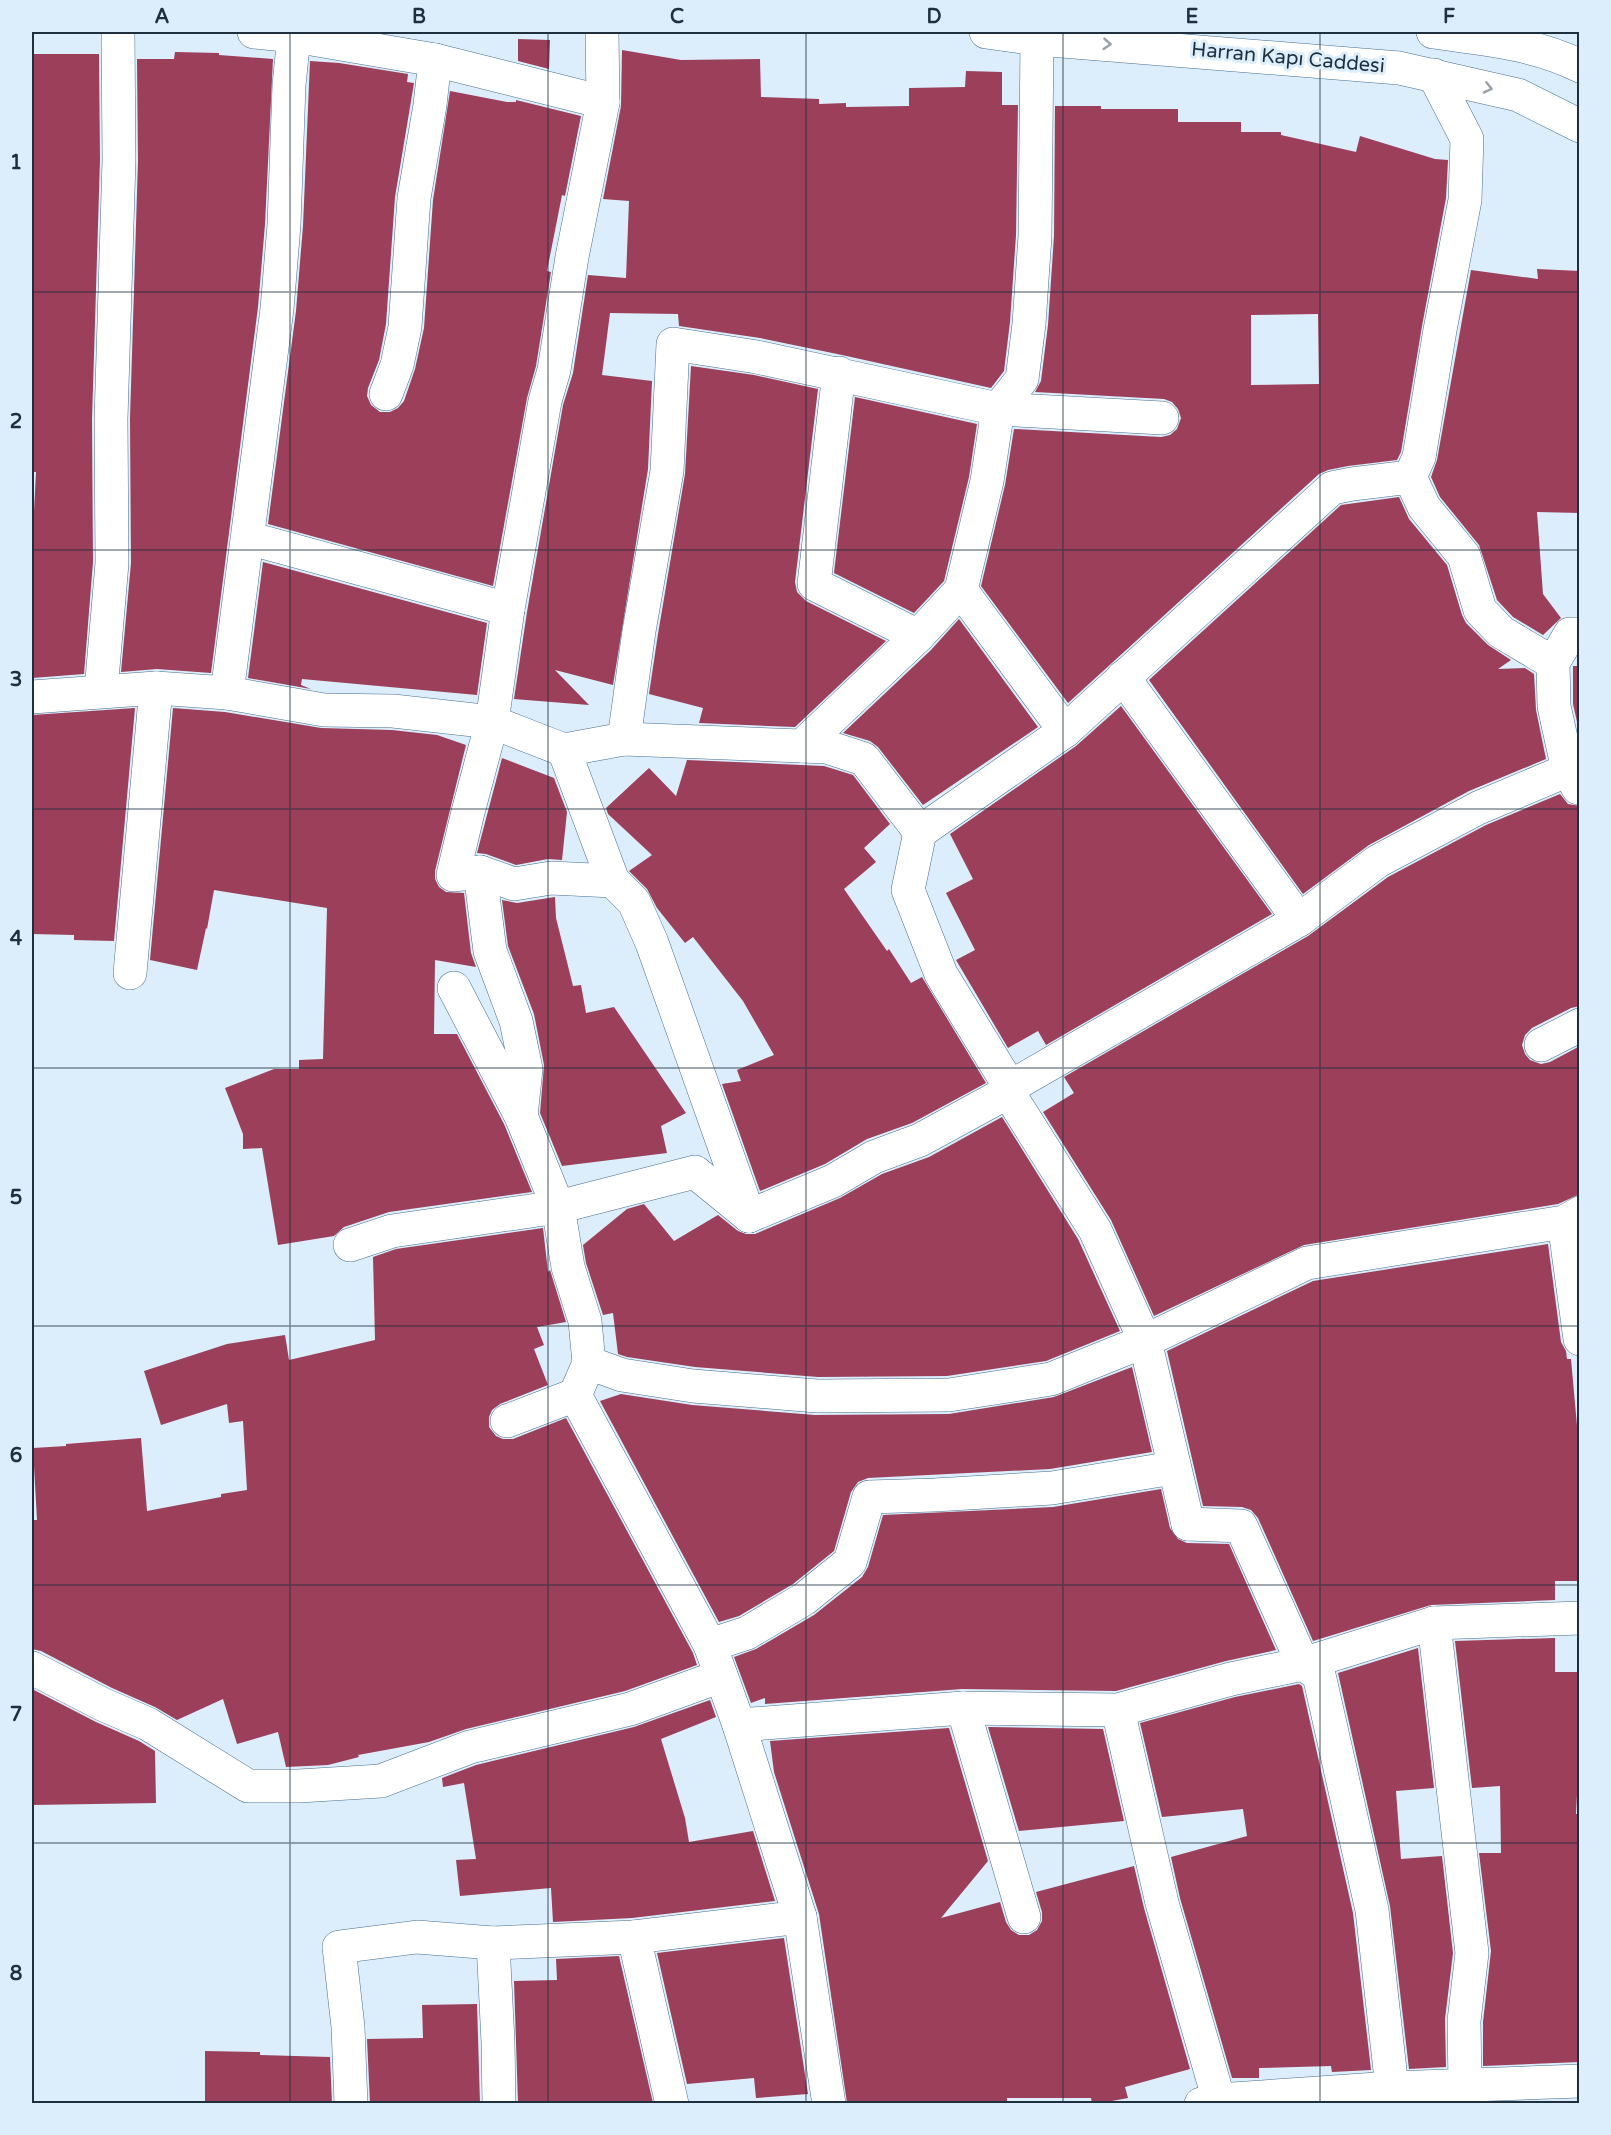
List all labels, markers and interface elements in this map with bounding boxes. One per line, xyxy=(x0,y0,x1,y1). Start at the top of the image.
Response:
text: A xyxy=(155,5,170,29)
text: B xyxy=(412,5,426,29)
text: C xyxy=(670,5,684,29)
text: D xyxy=(926,5,942,29)
text: E xyxy=(1186,5,1199,29)
text: F xyxy=(1443,5,1455,29)
one-way arrow xyxy=(1103,37,1112,50)
street label: Harran Kapı Caddesi xyxy=(1190,38,1386,78)
one-way arrow xyxy=(1483,81,1493,94)
text: 1 xyxy=(10,151,22,175)
text: 2 xyxy=(10,410,22,434)
text: 3 xyxy=(10,668,22,692)
text: 4 xyxy=(10,927,23,951)
text: 5 xyxy=(10,1186,22,1210)
text: 6 xyxy=(10,1444,22,1468)
text: 7 xyxy=(10,1703,22,1727)
text: 8 xyxy=(10,1962,22,1986)

